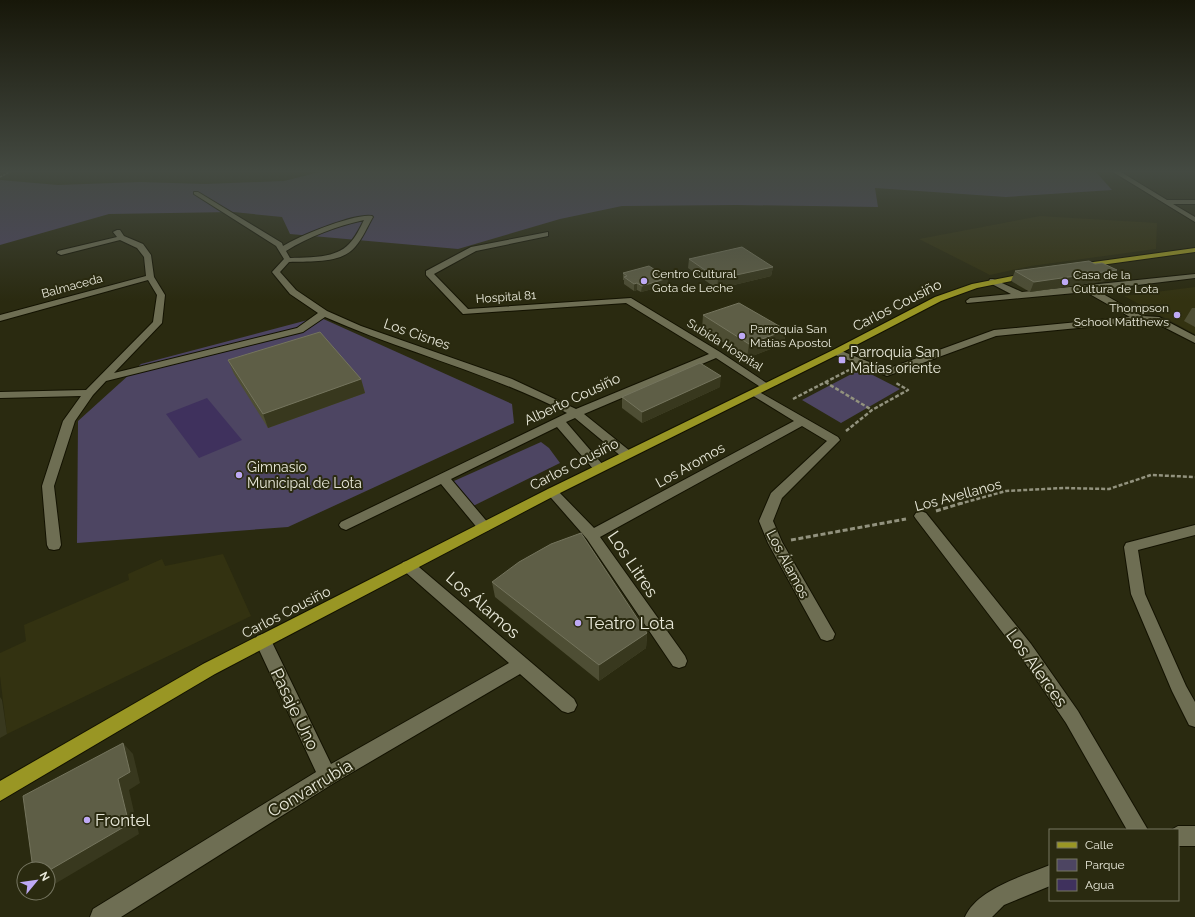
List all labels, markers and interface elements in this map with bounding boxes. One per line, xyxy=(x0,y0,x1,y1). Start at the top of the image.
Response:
place label: Centro Cultural Gota de Leche xyxy=(652,267,737,295)
place label: Casa de la Cultura de Lota xyxy=(1073,268,1159,296)
street label: Balmaceda xyxy=(40,271,104,301)
marker: Centro Cultural Gota de Leche xyxy=(639,276,649,286)
street label: Carlos Cousiño xyxy=(850,276,944,334)
marker: Casa de la Cultura de Lota xyxy=(1060,277,1070,287)
street label: Hospital 81 xyxy=(475,288,537,306)
place label: Thompson School Matthews xyxy=(1074,301,1169,329)
marker: Thompson School Matthews xyxy=(1172,310,1182,320)
street label: Los Cisnes xyxy=(382,315,453,353)
street label: Subida Hospital xyxy=(684,316,766,374)
place label: Parroquia San Matías Apostol xyxy=(750,322,832,350)
marker: Parroquia San Matías Apostol xyxy=(737,331,747,341)
place label: Parroquia San Matías oriente xyxy=(850,344,941,376)
marker: Parroquia San Matías oriente xyxy=(837,355,847,365)
street label: Alberto Cousiño xyxy=(521,370,623,428)
street label: Carlos Cousiño xyxy=(527,435,621,493)
street label: Los Aromos xyxy=(653,439,728,491)
place label: Gimnasio Municipal de Lota xyxy=(247,459,362,491)
marker: Gimnasio Municipal de Lota xyxy=(234,470,244,480)
street label: Los Avellanos xyxy=(913,476,1003,514)
street label: Los Litres xyxy=(604,527,662,601)
street label: Los Álamos xyxy=(763,527,814,601)
street label: Los Álamos xyxy=(442,568,524,642)
street label: Carlos Cousiño xyxy=(239,583,333,641)
place label: Teatro Lota xyxy=(586,613,674,633)
marker: Teatro Lota xyxy=(573,618,583,628)
street label: Los Alerces xyxy=(1002,625,1072,711)
street label: Pasaje Uno xyxy=(267,665,323,753)
street label: Convarrubia xyxy=(264,755,356,821)
place label: Frontel xyxy=(95,810,151,830)
marker: Frontel xyxy=(82,815,92,825)
legend xyxy=(1049,829,1179,901)
text: Calle xyxy=(1085,838,1113,852)
text: Parque xyxy=(1085,858,1125,872)
north arrow xyxy=(16,861,56,901)
text: N xyxy=(37,870,52,883)
text: Agua xyxy=(1085,878,1114,892)

